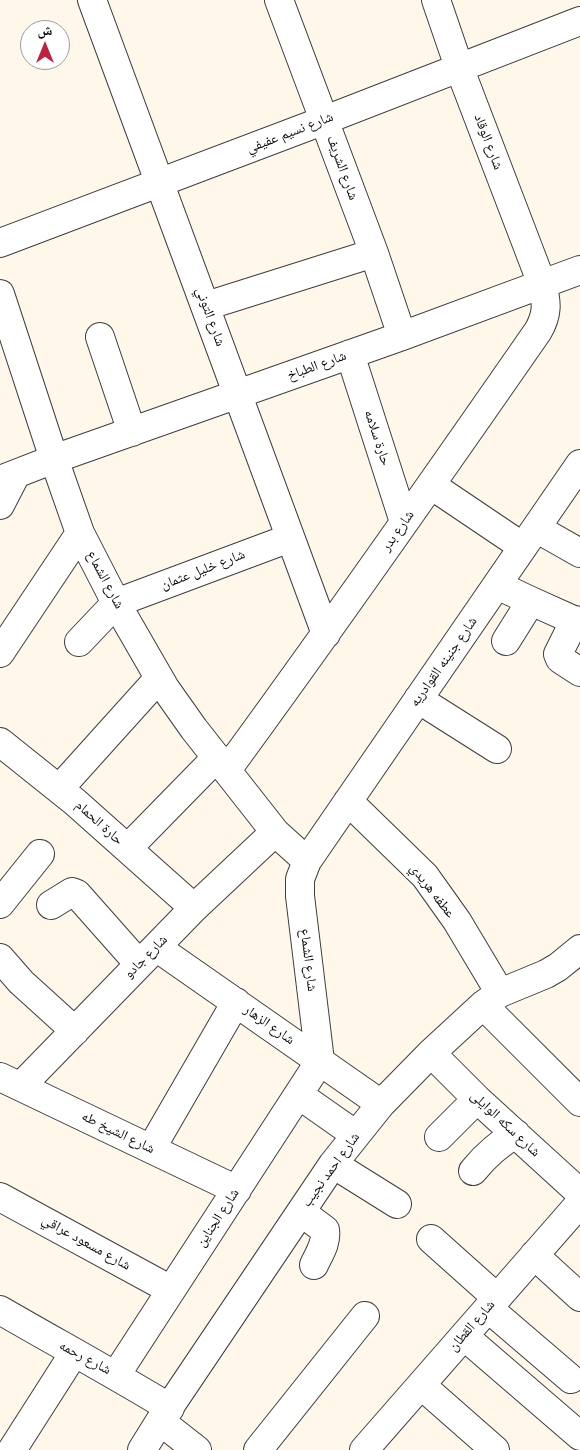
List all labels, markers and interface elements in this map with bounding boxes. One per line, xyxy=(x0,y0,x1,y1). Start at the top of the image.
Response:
north arrow xyxy=(20,20,70,70)
text: ش xyxy=(38,23,52,38)
street label: شارع نسيم عفيفي xyxy=(244,109,336,157)
street label: شارع الوقاد xyxy=(470,112,506,172)
street label: شارع الشريف xyxy=(323,133,361,203)
street label: شارع التوني xyxy=(192,285,228,349)
street label: شارع الطباخ xyxy=(285,348,349,384)
street label: حارة سلامه xyxy=(360,408,394,468)
street label: شارع بدر xyxy=(378,507,418,555)
street label: شارع خليل عثمان xyxy=(158,546,248,594)
street label: شارع الشماع xyxy=(83,548,127,612)
street label: شارع جنينه القوادريه xyxy=(407,614,481,710)
street label: حارة الحمام xyxy=(72,797,126,849)
street label: عطفه هريدي xyxy=(406,861,458,921)
street label: شارع الشماع xyxy=(296,927,320,993)
street label: شارع جادو xyxy=(121,932,171,982)
street label: شارع الزهار xyxy=(240,1001,298,1049)
street label: شارع سكه الوايلى xyxy=(467,1087,543,1161)
street label: شارع الشيخ طه xyxy=(79,1108,157,1158)
street label: شارع احمد نجيب xyxy=(298,1129,364,1211)
street label: شارع الجناين xyxy=(193,1186,243,1250)
street label: شارع مسعود عراقي xyxy=(39,1212,133,1274)
street label: شارع القطان xyxy=(445,1297,499,1355)
street label: شارع رحمه xyxy=(56,1337,114,1379)

